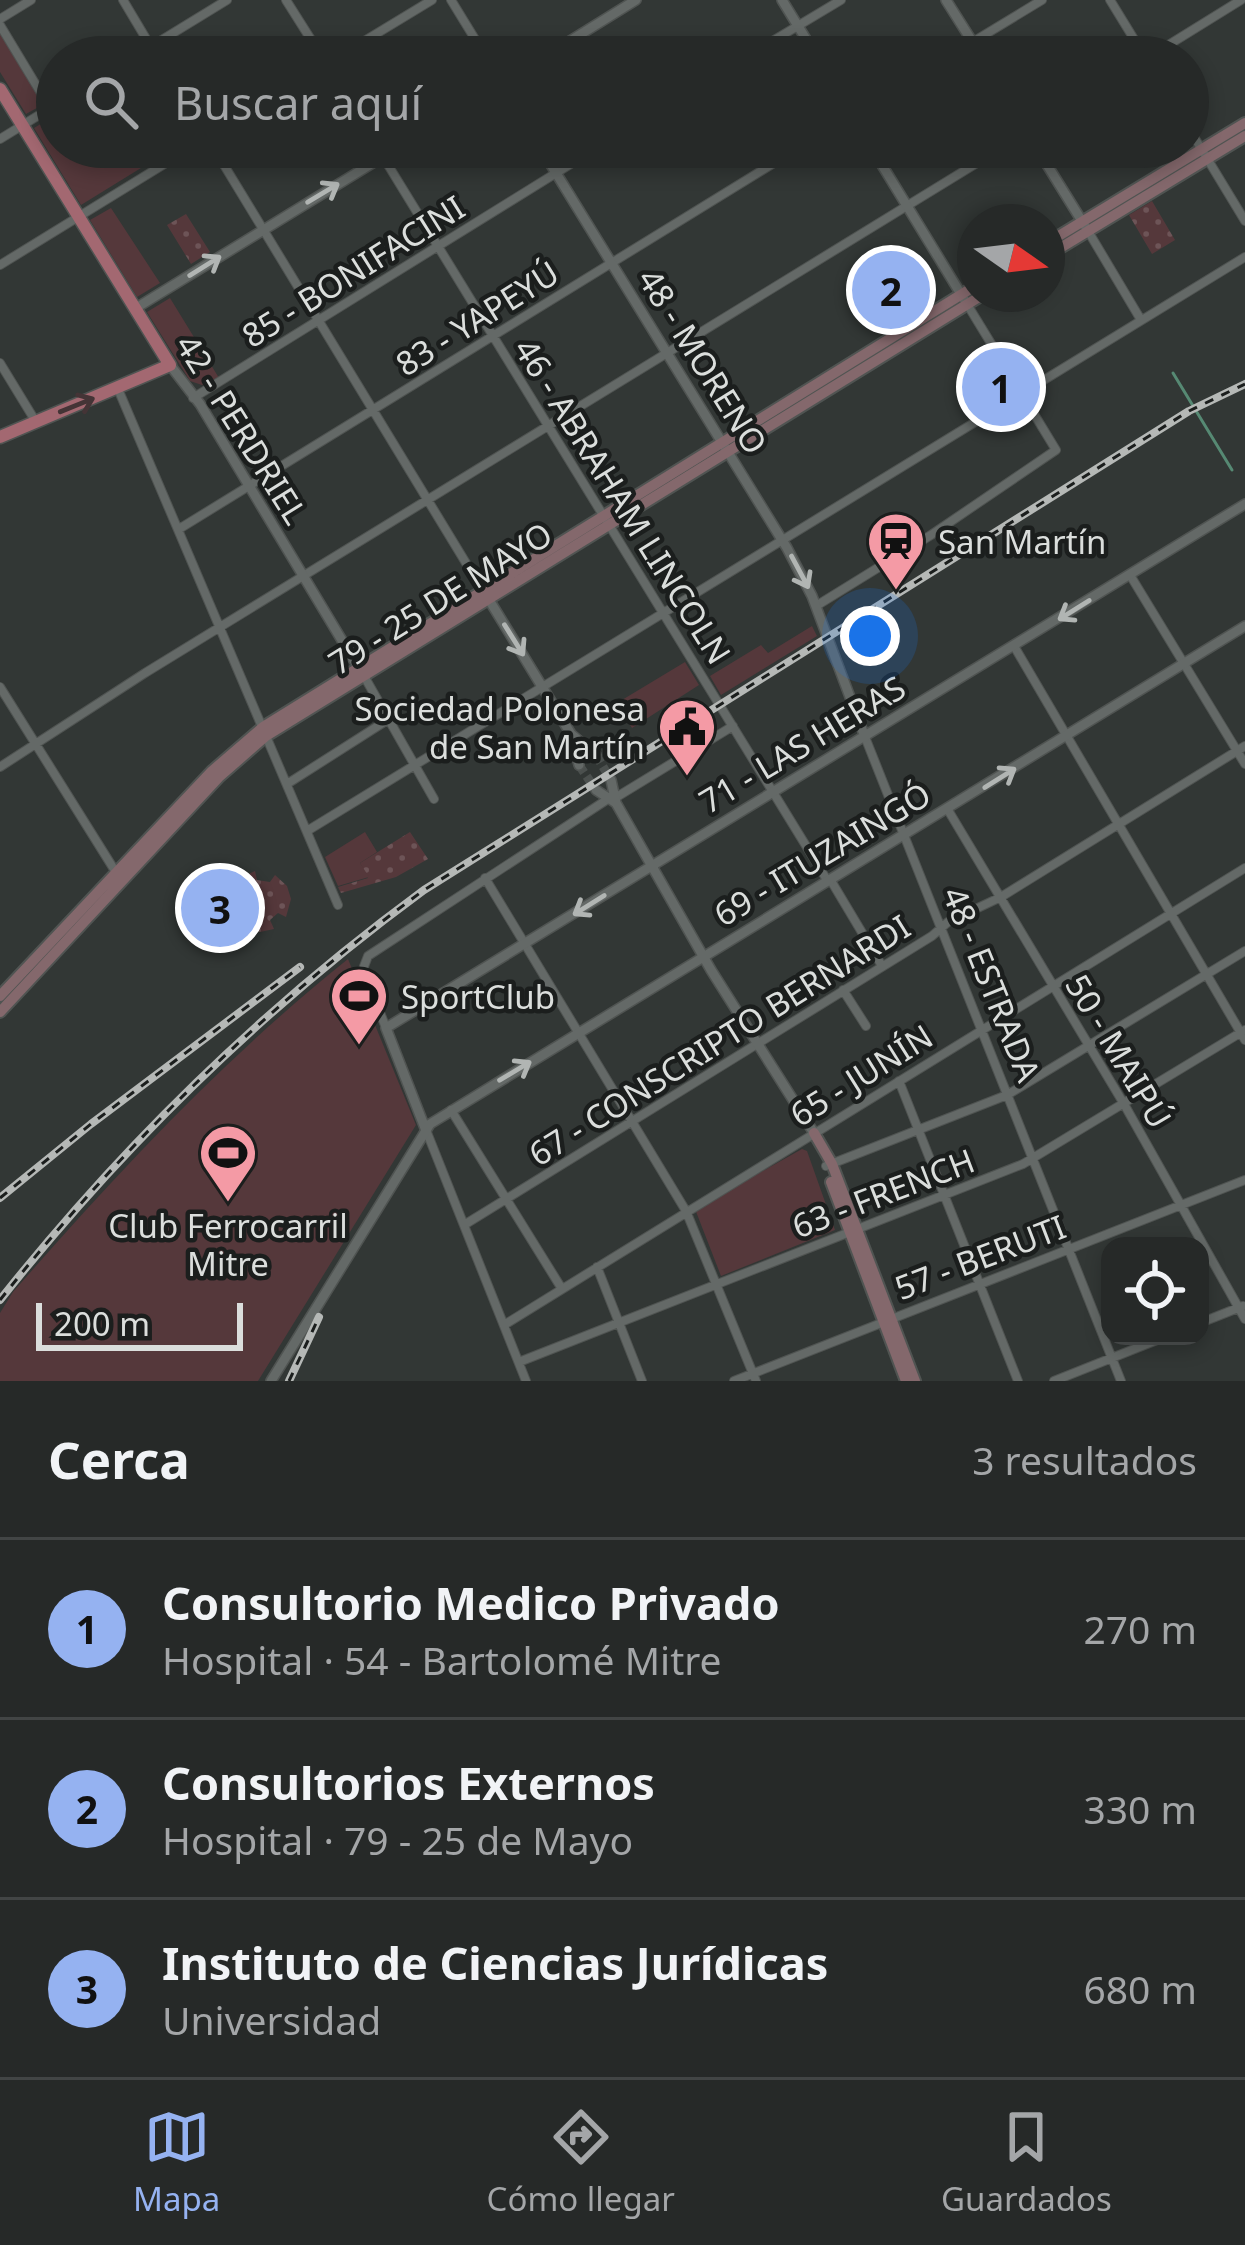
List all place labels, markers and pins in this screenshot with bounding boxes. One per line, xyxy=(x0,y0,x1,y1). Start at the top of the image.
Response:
pin: 2 xyxy=(852,245,930,335)
pin: 1 xyxy=(962,342,1040,432)
station icon: San Martín xyxy=(865,510,927,592)
place label: San Martín xyxy=(938,519,1107,564)
place label: Sociedad Polonesa de San Martín xyxy=(355,686,645,769)
public building icon: Sociedad Polonesa de San Martín xyxy=(656,696,718,778)
pin: 3 xyxy=(181,863,259,953)
sports icon: SportClub xyxy=(328,965,390,1047)
place label: SportClub xyxy=(401,974,555,1019)
sports icon: Club Ferrocarril Mitre xyxy=(197,1122,259,1204)
place label: Club Ferrocarril Mitre xyxy=(108,1203,348,1286)

